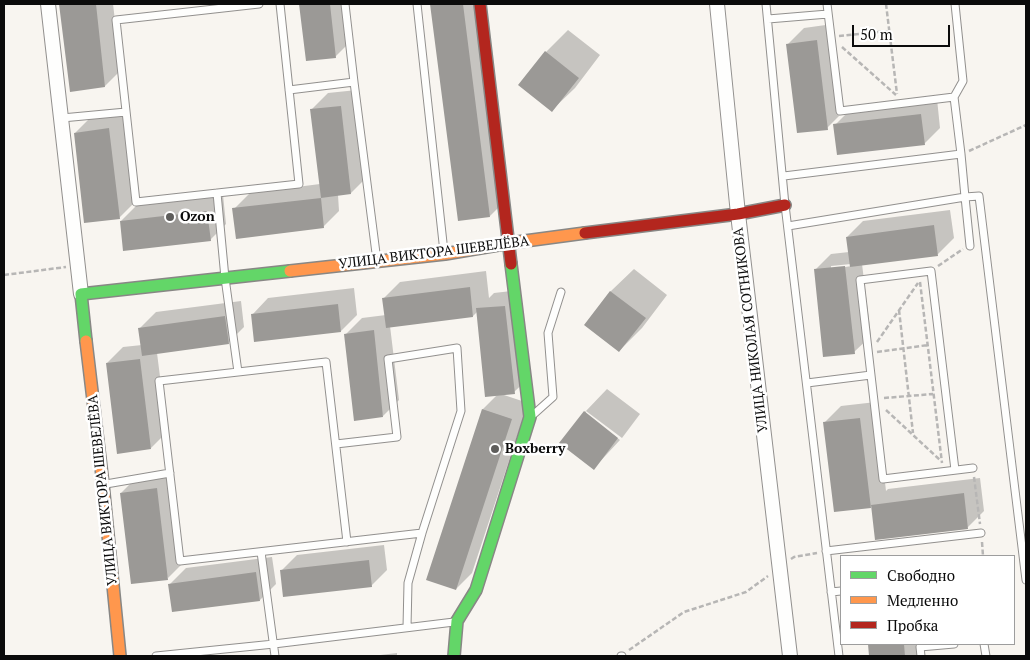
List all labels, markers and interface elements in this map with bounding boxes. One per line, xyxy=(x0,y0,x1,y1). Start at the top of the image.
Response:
scale bar xyxy=(855,15,952,47)
text: 50 m xyxy=(860,24,893,44)
place label: Ozon xyxy=(180,209,215,225)
marker: Ozon xyxy=(164,211,176,223)
street label: УЛИЦА НИКОЛАЯ СОТНИКОВА xyxy=(730,226,772,434)
street label: УЛИЦА ВИКТОРА ШЕВЕЛЁВА xyxy=(338,233,530,273)
street label: УЛИЦА ВИКТОРА ШЕВЕЛЁВА xyxy=(85,394,121,586)
place label: Boxberry xyxy=(505,441,565,457)
marker: Boxberry xyxy=(489,443,501,455)
legend xyxy=(840,555,1015,645)
text: Свободно xyxy=(887,565,955,585)
text: Медленно xyxy=(887,590,958,610)
text: Пробка xyxy=(887,615,938,635)

